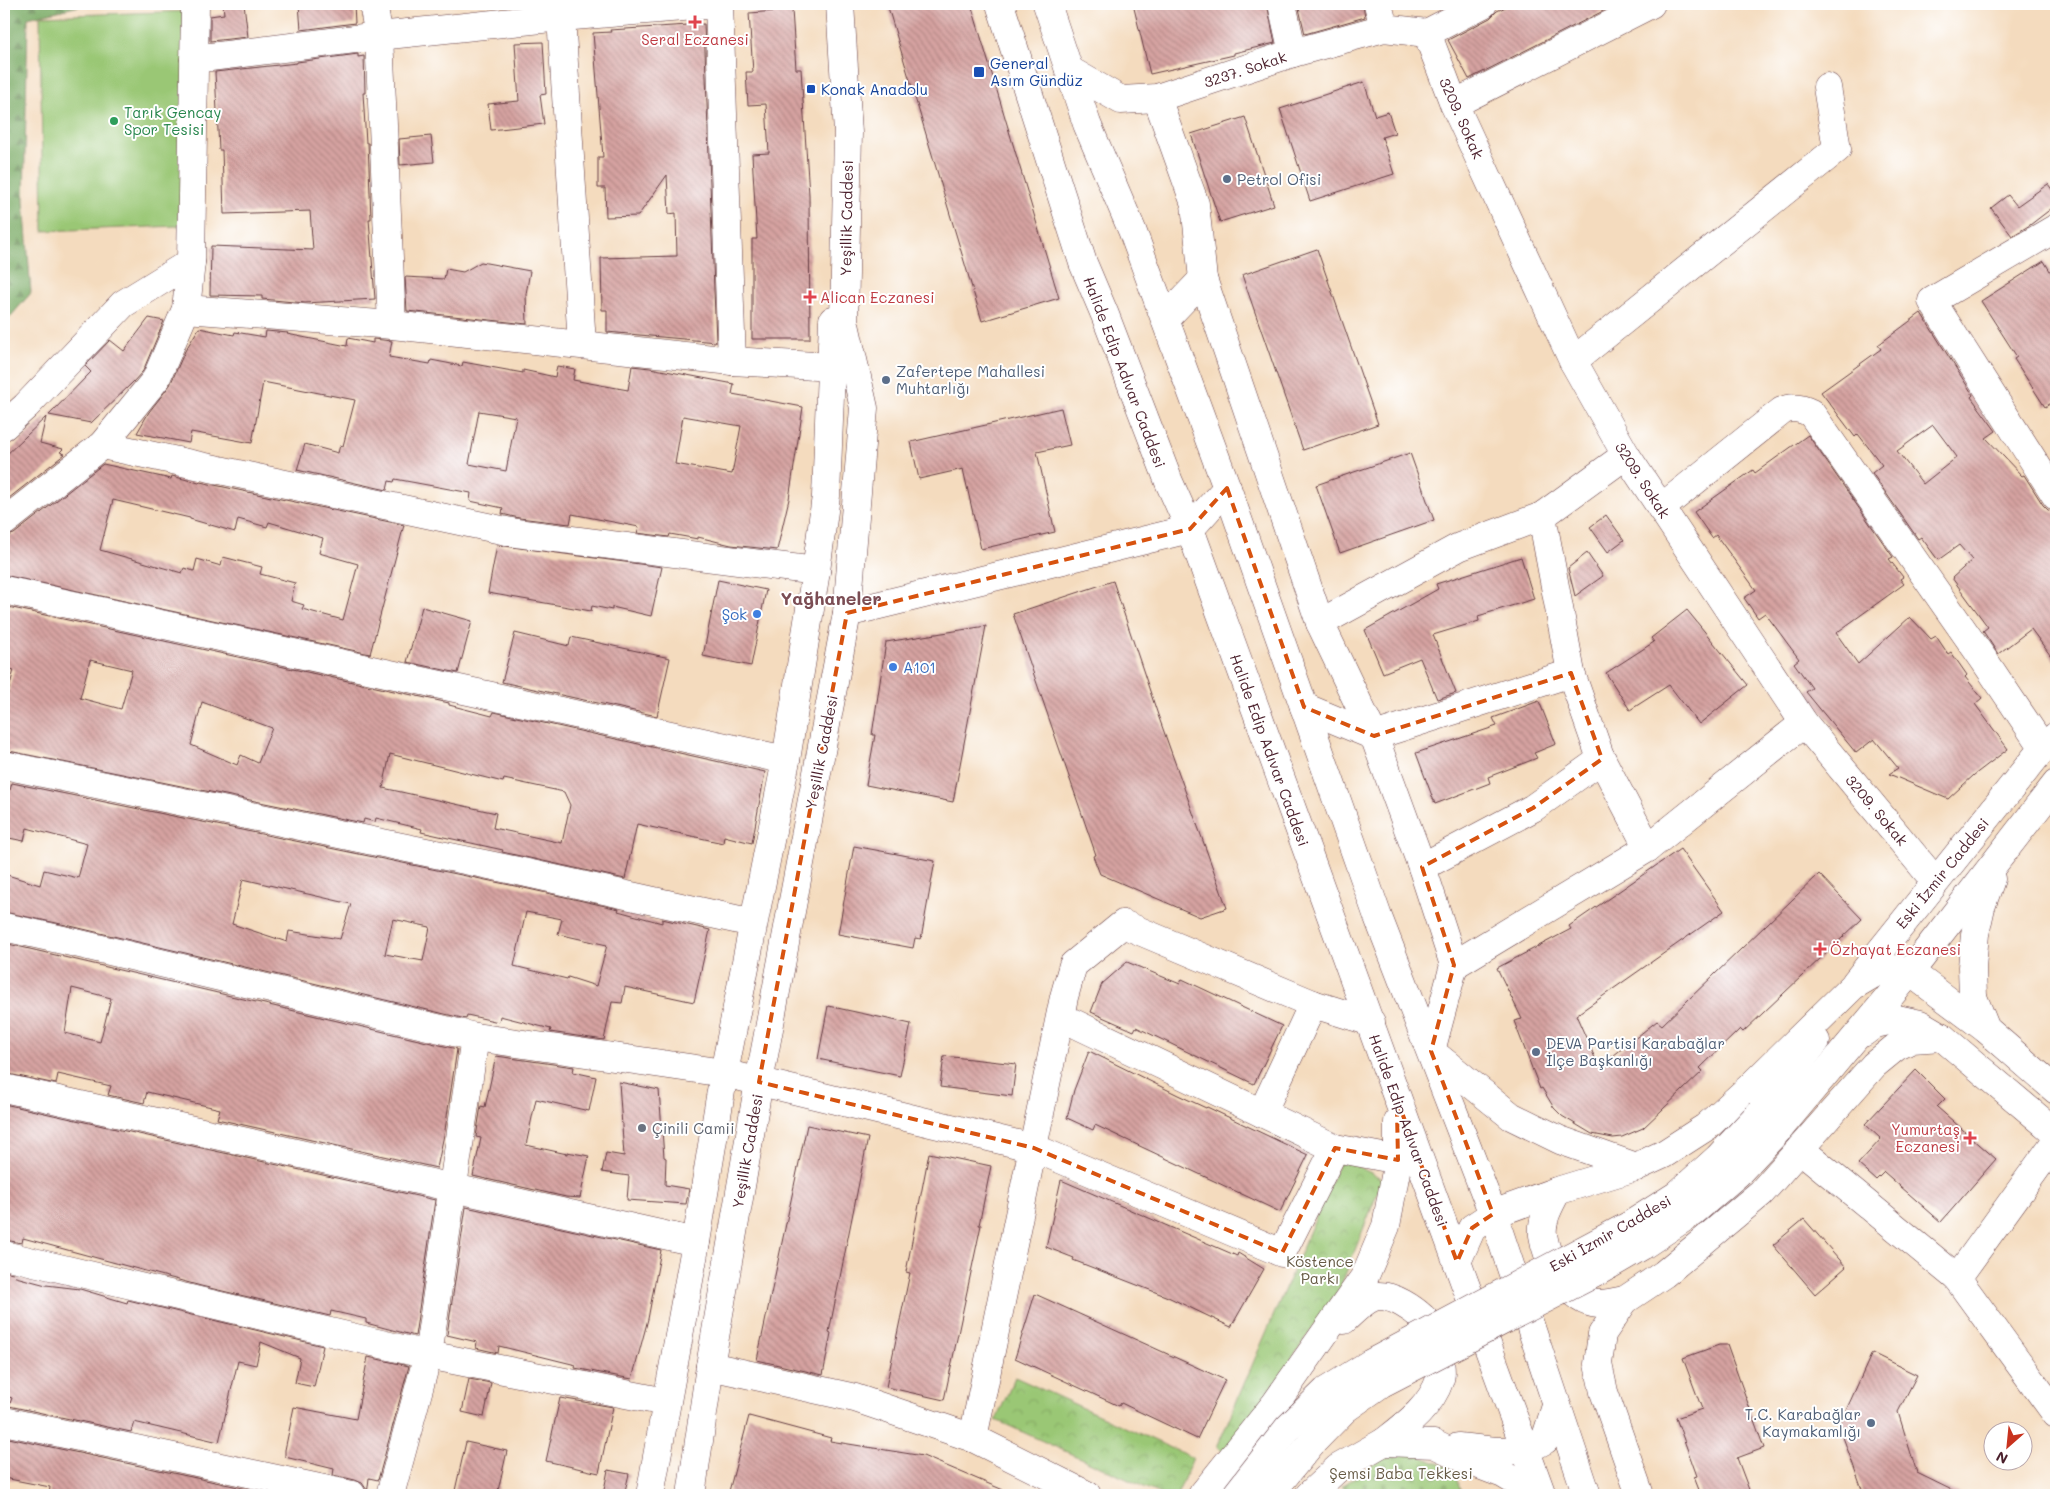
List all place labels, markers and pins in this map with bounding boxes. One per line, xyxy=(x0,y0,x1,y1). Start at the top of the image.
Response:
marker: Seral Eczanesi xyxy=(689,16,701,28)
place label: Seral Eczanesi xyxy=(641,29,749,49)
place label: General Asım Gündüz xyxy=(990,53,1083,90)
marker: General Asım Gündüz xyxy=(972,65,986,79)
place label: Konak Anadolu xyxy=(821,79,928,99)
marker: Konak Anadolu xyxy=(805,83,817,95)
place label: Tarık Gencay Spor Tesisi xyxy=(124,102,222,139)
marker: Tarık Gencay Spor Tesisi xyxy=(108,115,120,127)
place label: Petrol Ofisi xyxy=(1237,169,1321,189)
marker: Petrol Ofisi xyxy=(1221,173,1233,185)
place label: Alican Eczanesi xyxy=(820,287,935,307)
marker: Alican Eczanesi xyxy=(804,291,816,303)
place label: Zafertepe Mahallesi Muhtarlığı xyxy=(896,361,1045,398)
marker: Zafertepe Mahallesi Muhtarlığı xyxy=(880,374,892,386)
place label: Şok xyxy=(722,604,747,624)
marker: Şok xyxy=(751,608,763,620)
place label: A101 xyxy=(903,657,936,677)
marker: A101 xyxy=(887,661,899,673)
place label: Özhayat Eczanesi xyxy=(1830,939,1961,959)
marker: Özhayat Eczanesi xyxy=(1814,943,1826,955)
place label: DEVA Partisi Karabağlar İlçe Başkanlığı xyxy=(1546,1033,1725,1070)
marker: DEVA Partisi Karabağlar İlçe Başkanlığı xyxy=(1530,1046,1542,1058)
place label: Çinili Camii xyxy=(652,1118,735,1138)
place label: Yumurtaş Eczanesi xyxy=(1891,1119,1960,1156)
marker: Çinili Camii xyxy=(636,1122,648,1134)
marker: Yumurtaş Eczanesi xyxy=(1964,1132,1976,1144)
place label: T.C. Karabağlar Kaymakamlığı xyxy=(1745,1404,1861,1441)
marker: T.C. Karabağlar Kaymakamlığı xyxy=(1865,1417,1877,1429)

